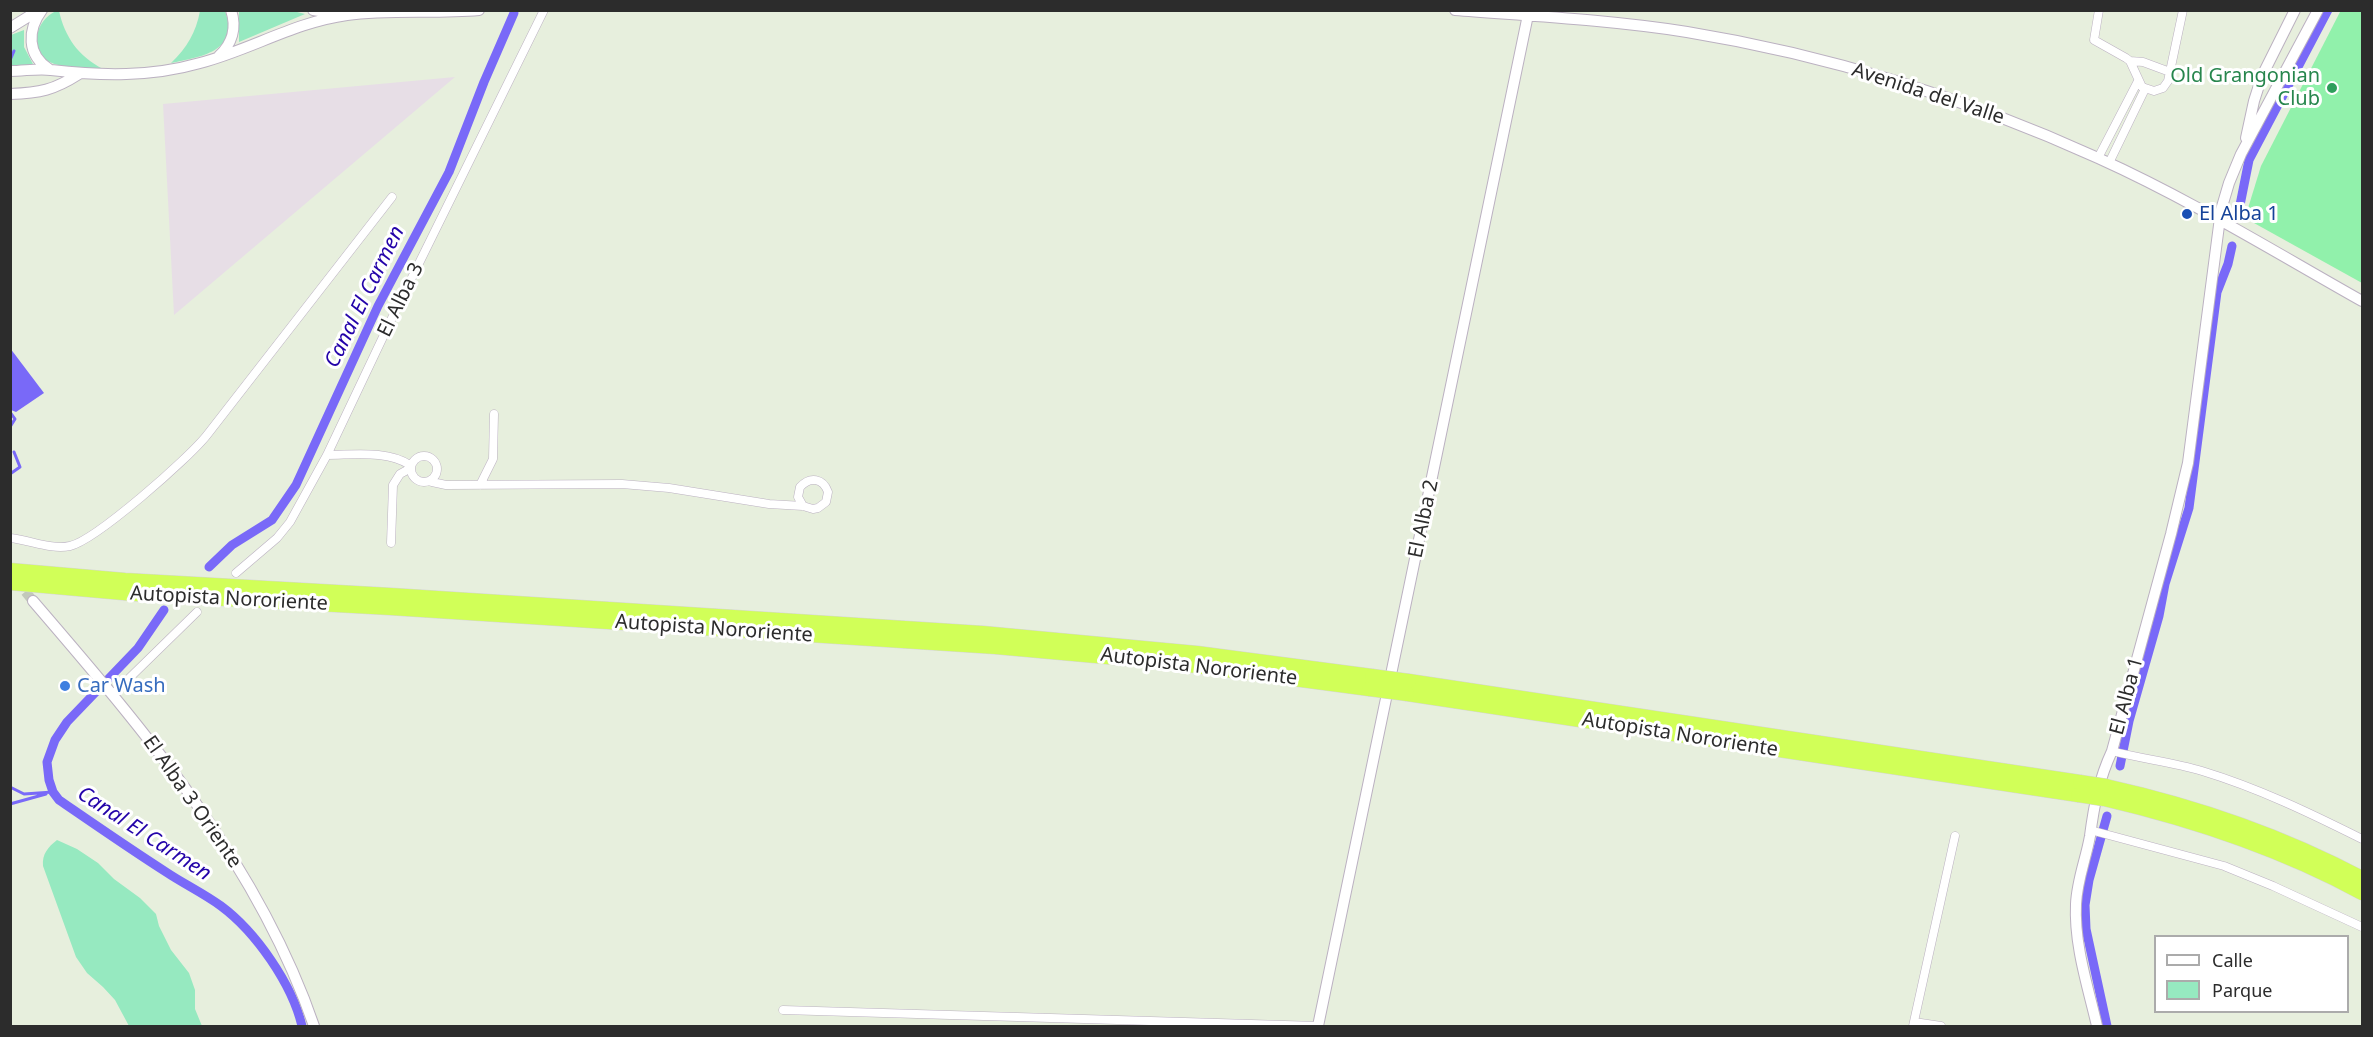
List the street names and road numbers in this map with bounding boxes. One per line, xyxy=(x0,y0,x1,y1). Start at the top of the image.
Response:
street label: Avenida del Valle xyxy=(1849,58,2007,130)
street label: El Alba 3 xyxy=(373,259,429,341)
street label: El Alba 2 xyxy=(1404,478,1444,560)
street label: Autopista Nororiente xyxy=(130,582,328,616)
street label: Autopista Nororiente xyxy=(614,610,814,648)
street label: Autopista Nororiente xyxy=(1099,643,1299,691)
street label: El Alba 1 xyxy=(2105,654,2149,738)
street label: Autopista Nororiente xyxy=(1580,708,1780,762)
street label: El Alba 3 Oriente xyxy=(137,731,247,873)

